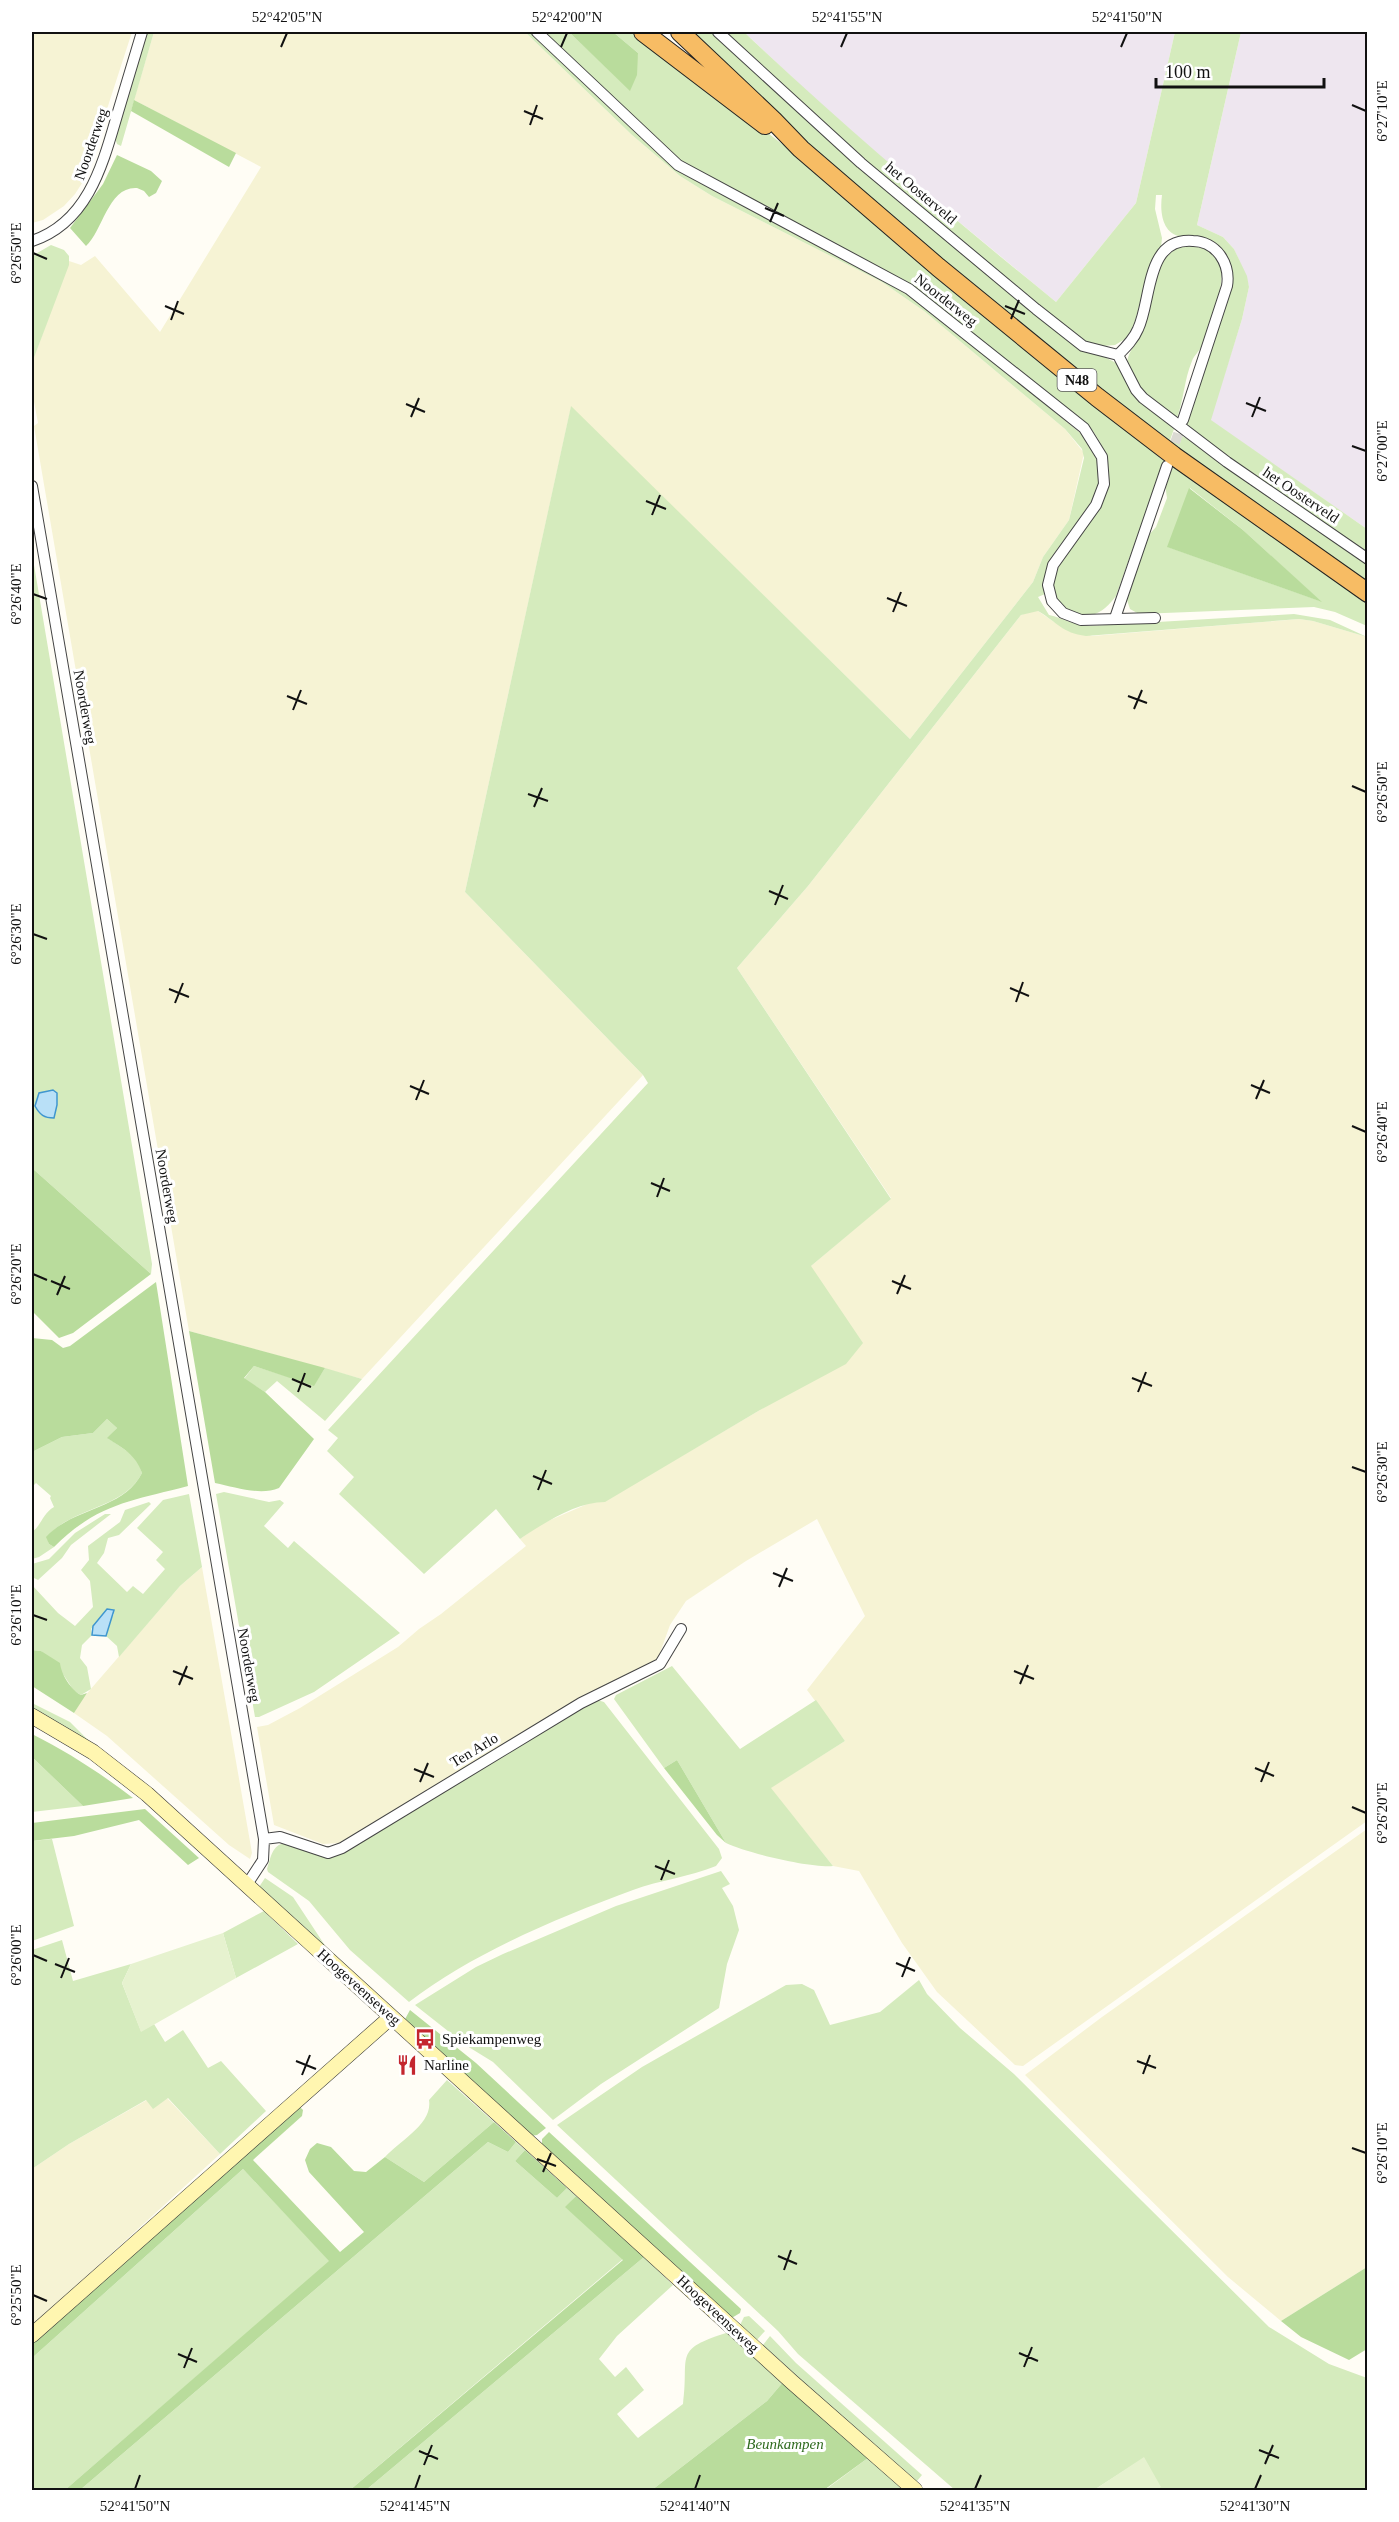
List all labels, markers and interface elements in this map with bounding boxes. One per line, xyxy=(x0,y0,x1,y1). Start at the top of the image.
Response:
text: 52°42'05"N xyxy=(252,9,322,25)
text: 52°42'00"N xyxy=(532,9,602,25)
text: 52°41'55"N xyxy=(812,9,882,25)
text: 52°41'50"N xyxy=(1092,9,1162,25)
scale bar xyxy=(1156,51,1324,89)
text: 100 m xyxy=(1165,62,1211,82)
text: 6°27'10"E xyxy=(1374,80,1390,142)
street label: Noorderweg xyxy=(71,105,111,182)
street label: het Oosterveld xyxy=(882,159,960,228)
text: 6°26'50"E xyxy=(8,222,24,284)
street label: Noorderweg xyxy=(912,271,981,330)
road number: N48 xyxy=(1058,369,1096,391)
text: 6°27'00"E xyxy=(1374,420,1390,482)
street label: het Oosterveld xyxy=(1260,464,1342,526)
text: 6°26'40"E xyxy=(8,563,24,625)
street label: Noorderweg xyxy=(71,669,99,746)
text: 6°26'50"E xyxy=(1374,761,1390,823)
text: 6°26'30"E xyxy=(8,903,24,965)
text: 6°26'40"E xyxy=(1374,1101,1390,1163)
street label: Noorderweg xyxy=(153,1148,181,1225)
text: 6°26'20"E xyxy=(8,1243,24,1305)
text: 6°26'30"E xyxy=(1374,1441,1390,1503)
text: 6°26'10"E xyxy=(8,1584,24,1646)
street label: Noorderweg xyxy=(235,1627,263,1704)
street label: Ten Arlo xyxy=(447,1730,501,1770)
text: 6°26'20"E xyxy=(1374,1782,1390,1844)
text: 6°26'00"E xyxy=(8,1924,24,1986)
street label: Hoogeveenseweg xyxy=(314,1946,404,2029)
bus stop icon: Spiekampenweg xyxy=(413,2027,437,2051)
place label: Spiekampenweg xyxy=(442,2031,542,2047)
restaurant icon: Narline xyxy=(395,2053,419,2077)
place label: Narline xyxy=(424,2057,469,2073)
text: 6°26'10"E xyxy=(1374,2122,1390,2184)
text: 6°25'50"E xyxy=(8,2264,24,2326)
street label: Hoogeveenseweg xyxy=(674,2272,763,2356)
park label: Beunkampen xyxy=(746,2436,824,2452)
text: 52°41'50"N xyxy=(100,2498,170,2514)
text: 52°41'45"N xyxy=(380,2498,450,2514)
text: 52°41'40"N xyxy=(660,2498,730,2514)
text: 52°41'35"N xyxy=(940,2498,1010,2514)
text: 52°41'30"N xyxy=(1220,2498,1290,2514)

